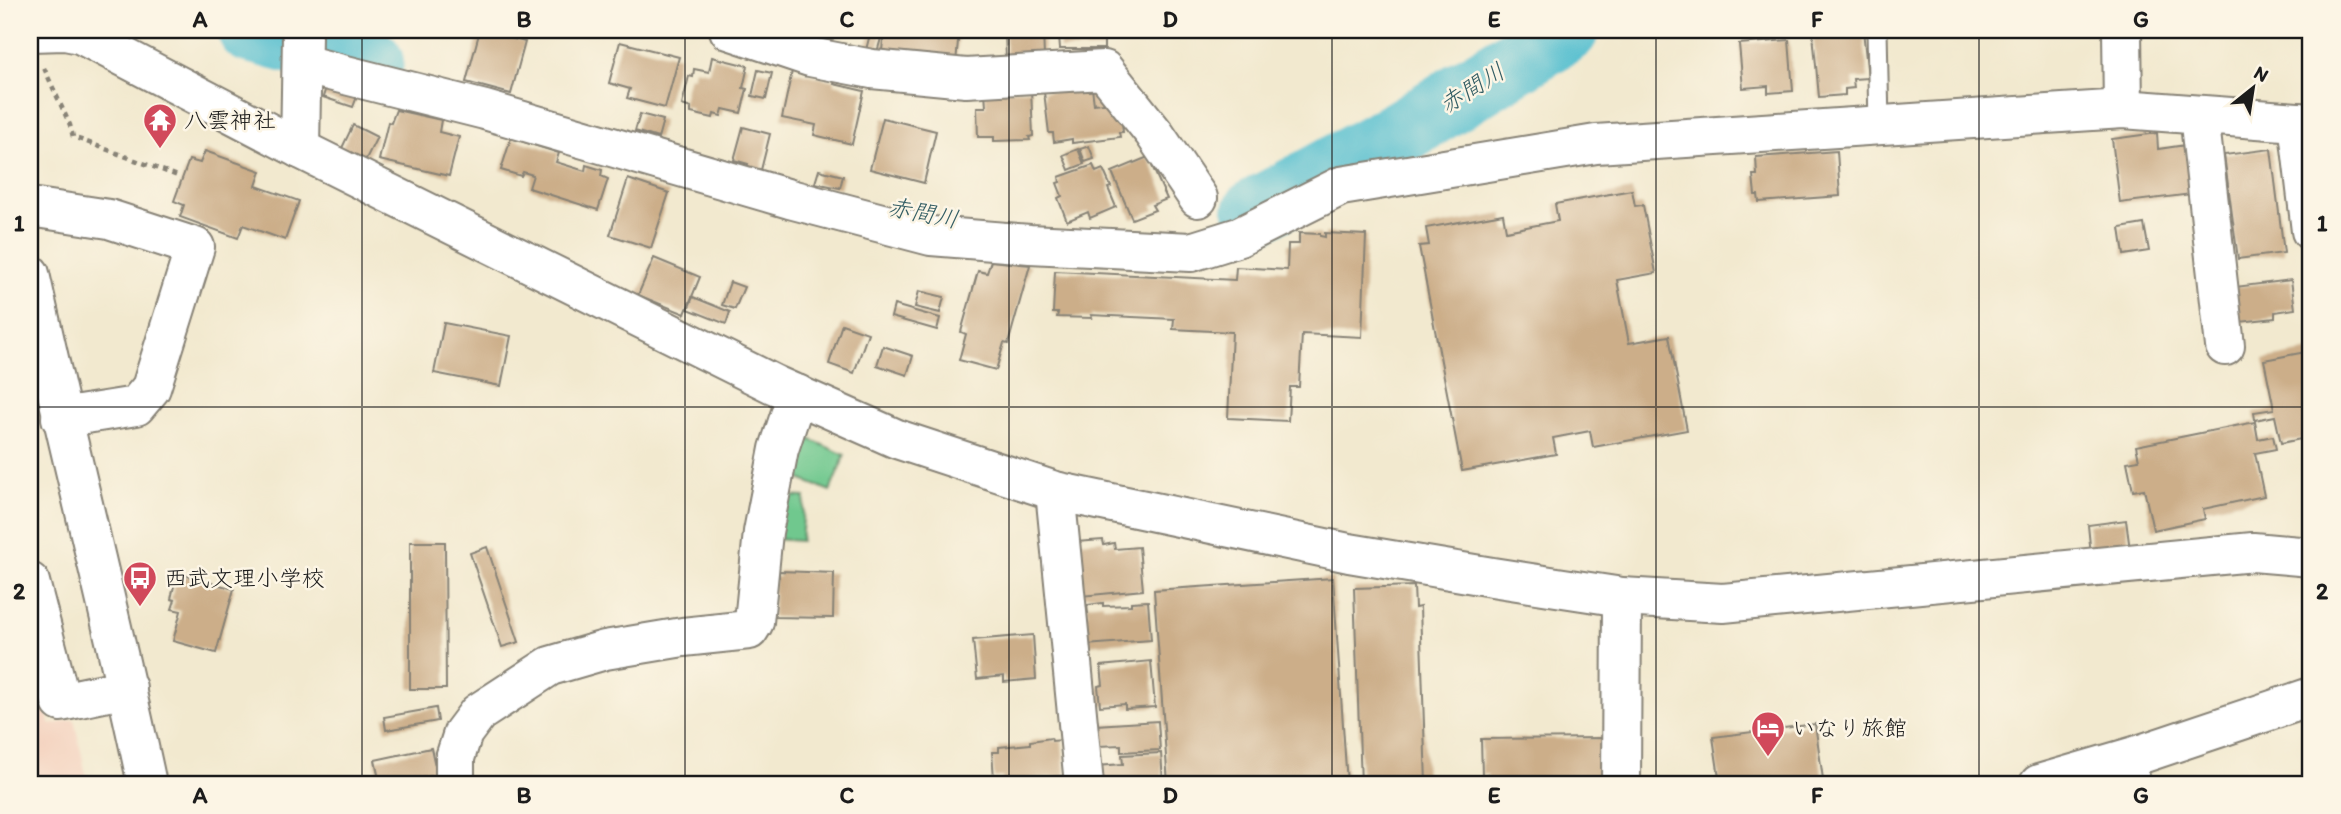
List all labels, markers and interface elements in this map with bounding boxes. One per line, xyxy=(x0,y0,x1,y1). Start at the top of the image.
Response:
text: A xyxy=(192,5,208,33)
text: B xyxy=(517,5,532,33)
text: C xyxy=(840,5,855,33)
text: D xyxy=(1162,5,1178,33)
text: E xyxy=(1488,5,1501,33)
text: F xyxy=(1811,5,1824,33)
text: G xyxy=(2133,5,2149,33)
north arrow xyxy=(2218,52,2288,122)
water label: 赤間川 xyxy=(1434,56,1510,119)
text: N xyxy=(2250,61,2273,87)
temple icon: 八雲神社 xyxy=(141,101,179,150)
place label: 八雲神社 xyxy=(184,106,276,134)
water label: 赤間川 xyxy=(885,191,961,234)
text: 1 xyxy=(14,209,25,237)
text: 1 xyxy=(2317,209,2328,237)
bus stop icon: 西武文理小学校 xyxy=(121,559,159,608)
place label: 西武文理小学校 xyxy=(164,564,325,592)
text: 2 xyxy=(13,577,26,605)
text: 2 xyxy=(2316,577,2329,605)
hotel icon: いなり旅館 xyxy=(1749,709,1787,758)
place label: いなり旅館 xyxy=(1792,714,1907,742)
text: A xyxy=(192,781,208,809)
text: B xyxy=(517,781,532,809)
text: C xyxy=(840,781,855,809)
text: D xyxy=(1162,781,1178,809)
text: E xyxy=(1488,781,1501,809)
text: F xyxy=(1811,781,1824,809)
text: G xyxy=(2133,781,2149,809)

